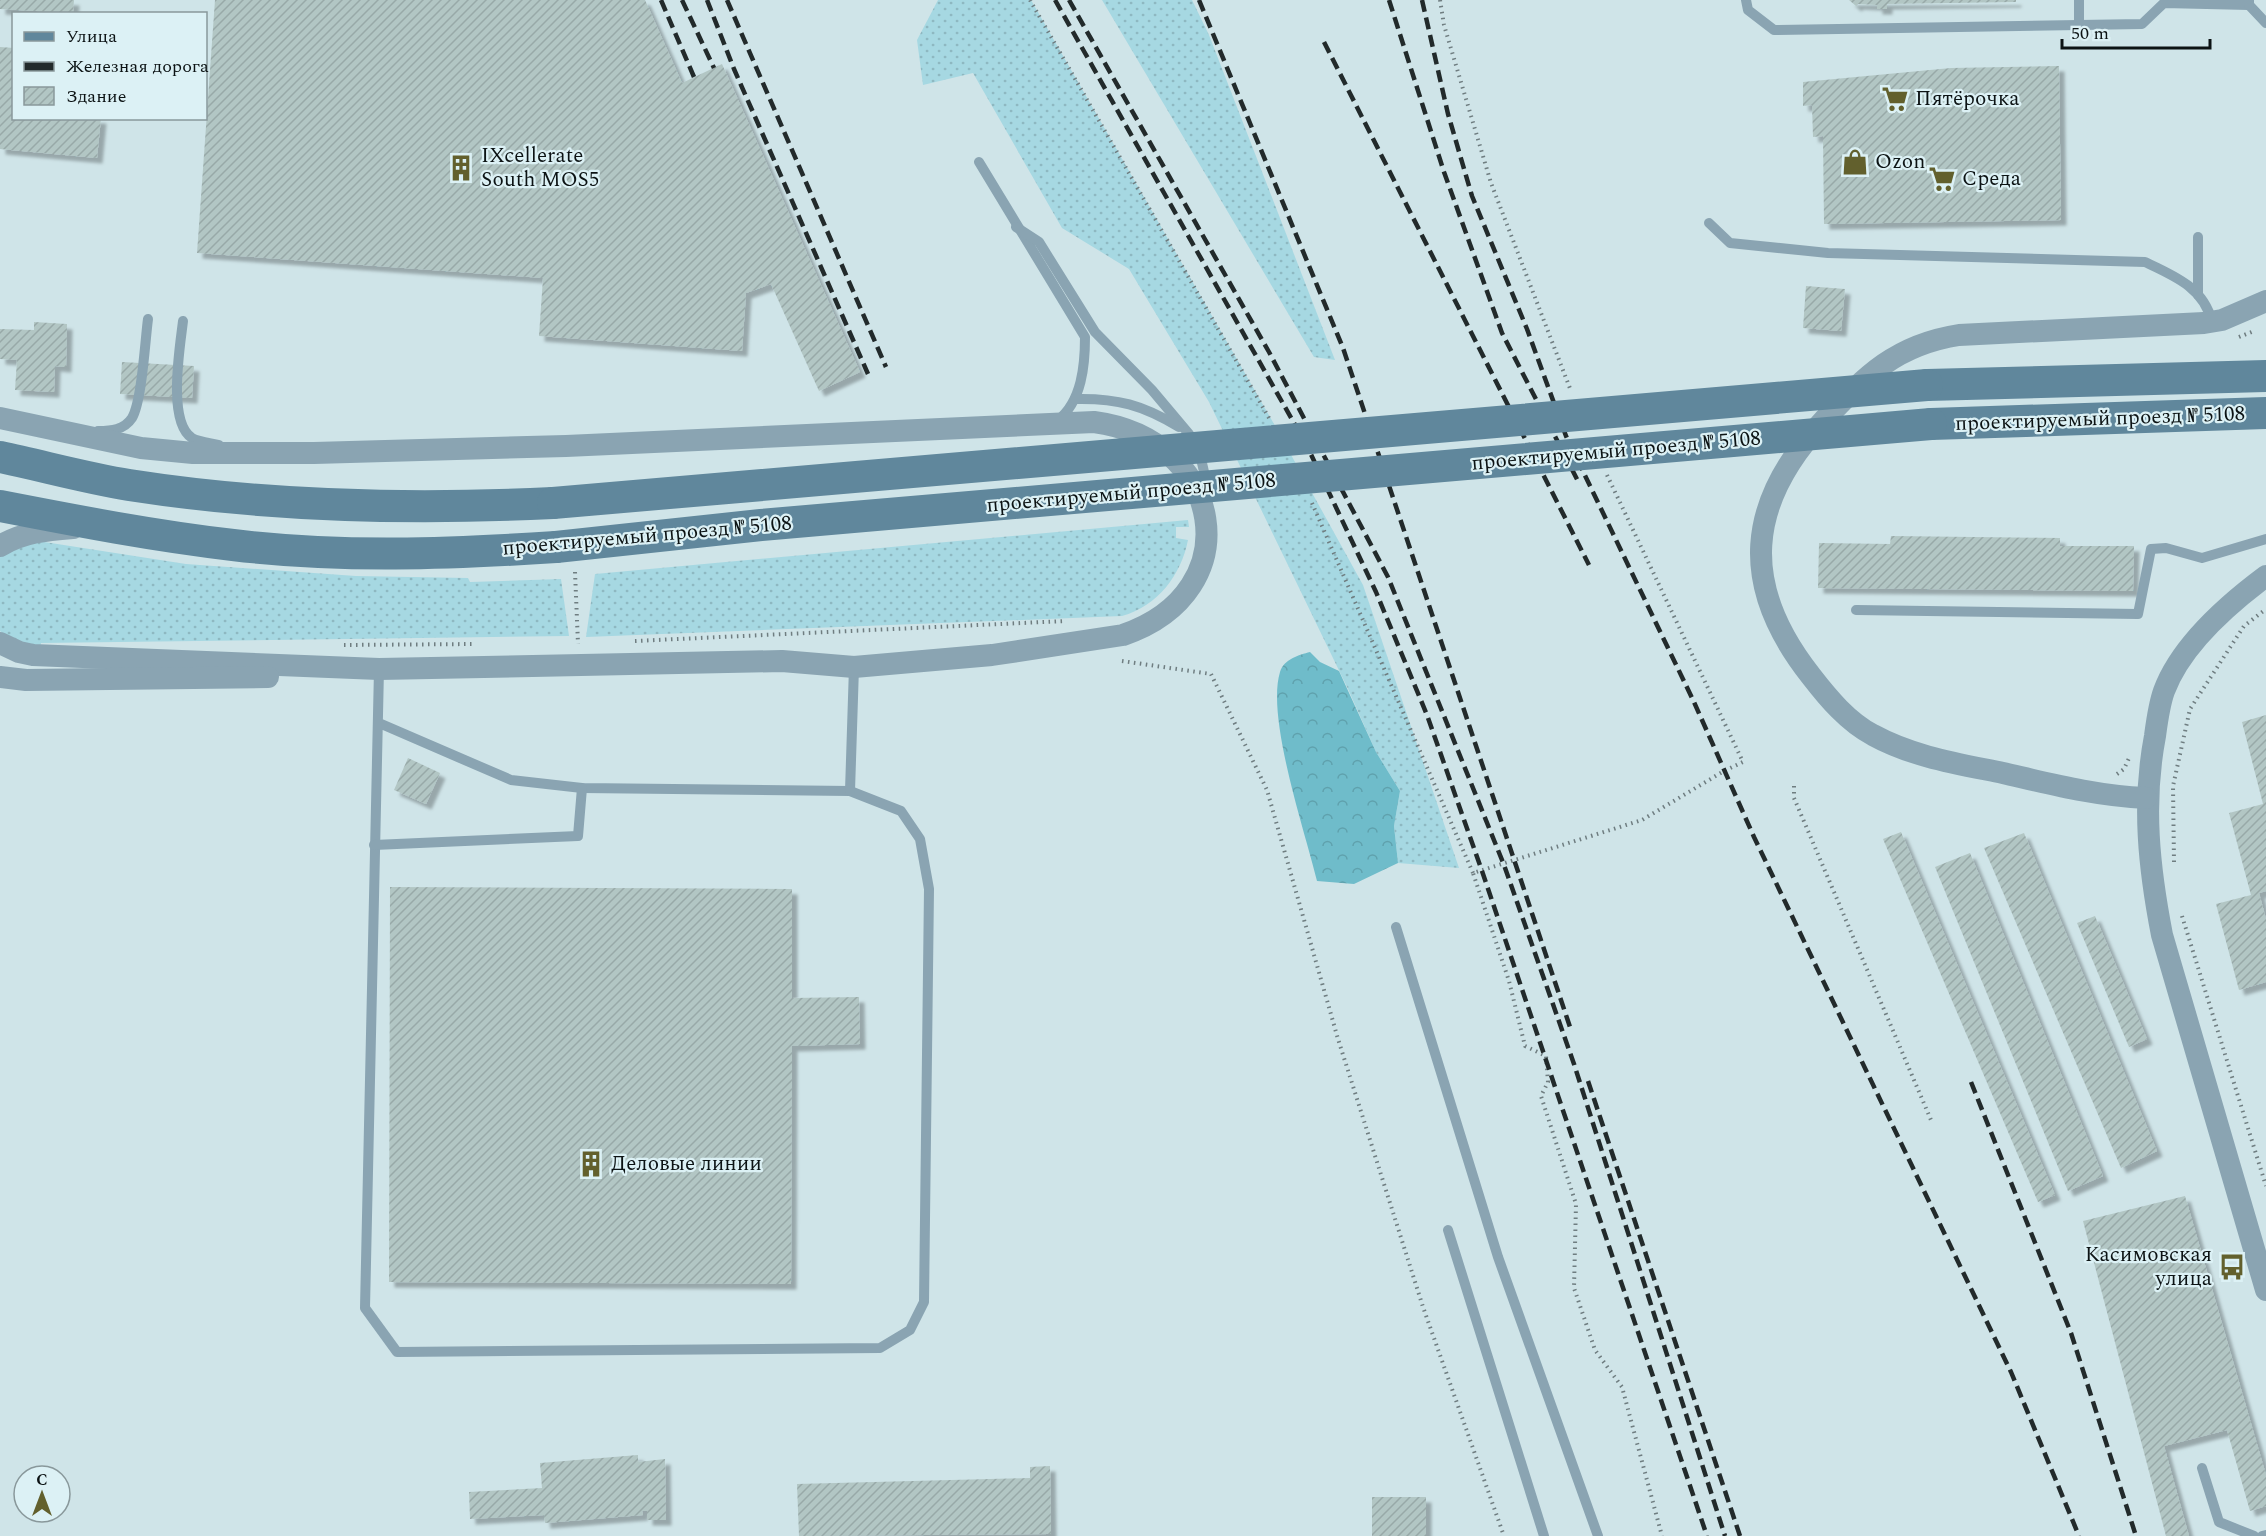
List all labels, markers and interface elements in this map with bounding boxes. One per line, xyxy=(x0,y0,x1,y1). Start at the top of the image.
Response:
legend xyxy=(12,12,207,120)
scale bar xyxy=(2062,12,2210,50)
text: 50 m xyxy=(2071,20,2109,47)
text: Улица xyxy=(66,23,117,50)
text: Железная дорога xyxy=(66,53,209,80)
text: Здание xyxy=(66,83,126,110)
place label: Пятёрочка xyxy=(1915,83,2020,115)
supermarket icon: Пятёрочка xyxy=(1880,84,1910,114)
place label: IXcellerate South MOS5 xyxy=(481,140,599,196)
place label: Ozon xyxy=(1875,146,1925,178)
shop icon: Ozon xyxy=(1840,147,1870,177)
building icon: IXcellerate South MOS5 xyxy=(446,153,476,183)
place label: Среда xyxy=(1962,163,2022,195)
supermarket icon: Среда xyxy=(1927,164,1957,194)
street label: проектируемый проезд № 5108 xyxy=(1954,398,2246,440)
street label: проектируемый проезд № 5108 xyxy=(1470,422,1762,480)
street label: проектируемый проезд № 5108 xyxy=(985,464,1277,522)
street label: проектируемый проезд № 5108 xyxy=(501,507,793,565)
place label: Деловые линии xyxy=(611,1148,762,1180)
building icon: Деловые линии xyxy=(576,1149,606,1179)
place label: Касимовская улица xyxy=(2085,1239,2213,1295)
bus stop icon: Касимовская улица xyxy=(2217,1252,2247,1282)
north arrow xyxy=(12,1464,72,1524)
text: С xyxy=(36,1468,48,1492)

